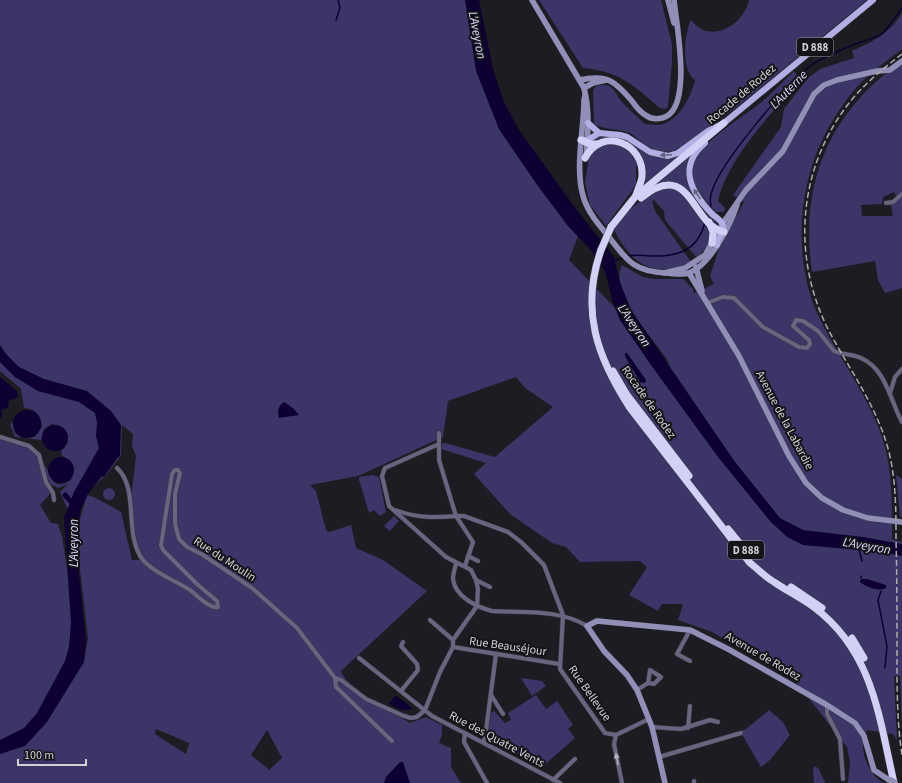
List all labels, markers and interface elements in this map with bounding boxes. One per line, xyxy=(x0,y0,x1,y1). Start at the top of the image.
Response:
water label: L'Aveyron xyxy=(464,10,491,61)
road number: D 888 xyxy=(797,38,833,56)
street label: Rocade de Rodez xyxy=(703,60,780,128)
water label: L'Auterne xyxy=(766,66,812,113)
one-way arrow xyxy=(660,151,672,158)
one-way arrow xyxy=(693,189,701,199)
water label: L'Aveyron xyxy=(613,300,655,351)
street label: Rocade de Rodez xyxy=(617,362,680,442)
street label: Avenue de la Labardie xyxy=(751,368,818,473)
water label: L'Aveyron xyxy=(65,519,83,567)
street label: Rue du Moulin xyxy=(190,533,259,586)
water label: L'Aveyron xyxy=(841,533,892,559)
road number: D 888 xyxy=(728,541,764,559)
street label: Avenue de Rodez xyxy=(722,628,804,685)
street label: Rue Beauséjour xyxy=(468,633,549,660)
street label: Rue Bellevue xyxy=(564,662,615,725)
street label: Rue des Quatre Vents xyxy=(446,707,548,772)
scale bar xyxy=(18,741,86,767)
text: 100 m xyxy=(24,747,54,764)
one-way arrow xyxy=(614,753,620,765)

